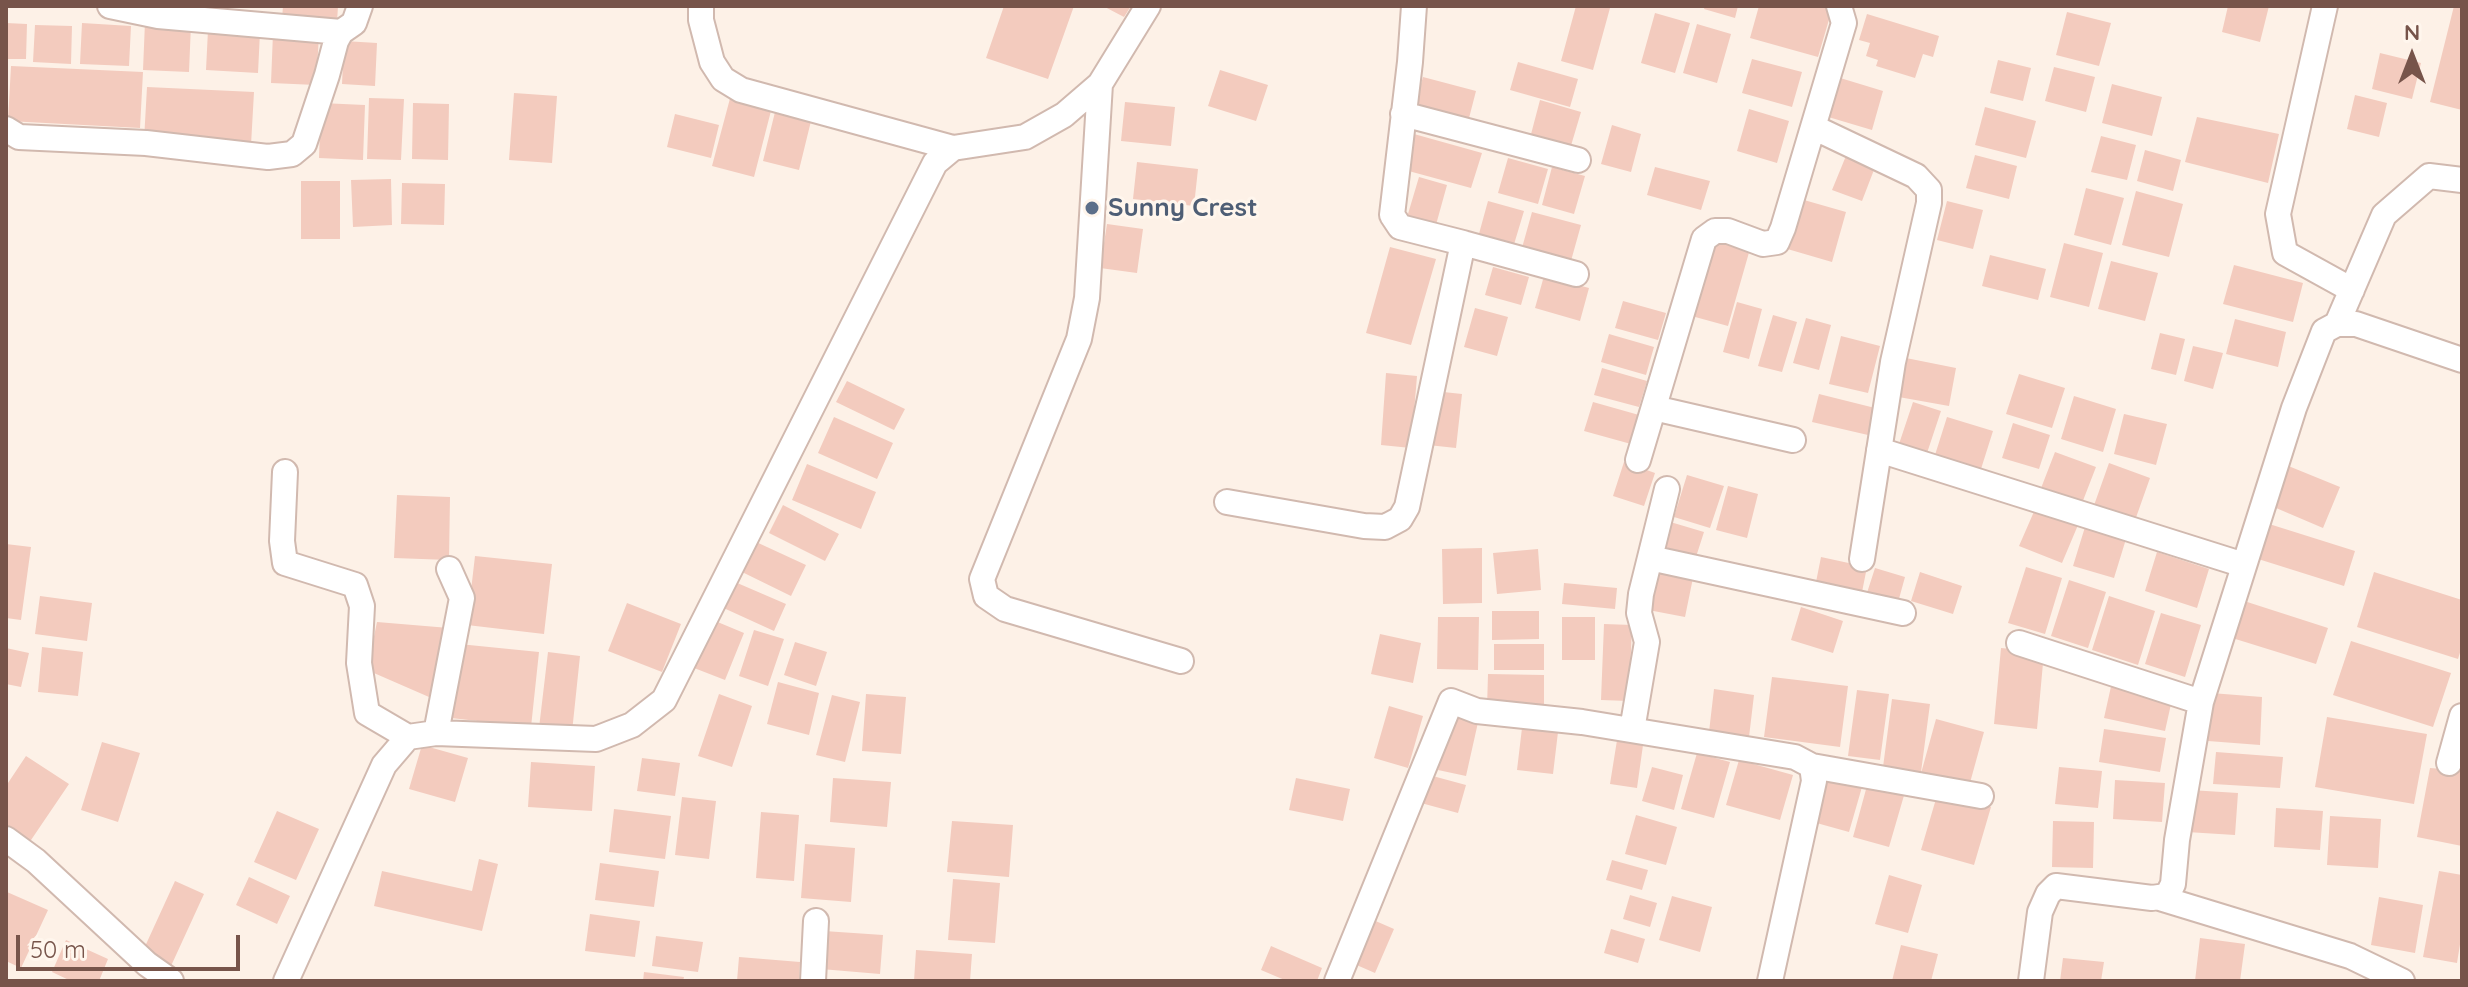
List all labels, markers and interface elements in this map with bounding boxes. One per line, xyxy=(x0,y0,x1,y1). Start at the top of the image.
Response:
north arrow xyxy=(2372,16,2452,96)
text: N xyxy=(2404,18,2420,46)
place label: Sunny Crest xyxy=(1108,192,1258,224)
marker: Sunny Crest xyxy=(1083,199,1101,217)
scale bar xyxy=(20,919,244,969)
text: 50 m xyxy=(30,934,86,964)

